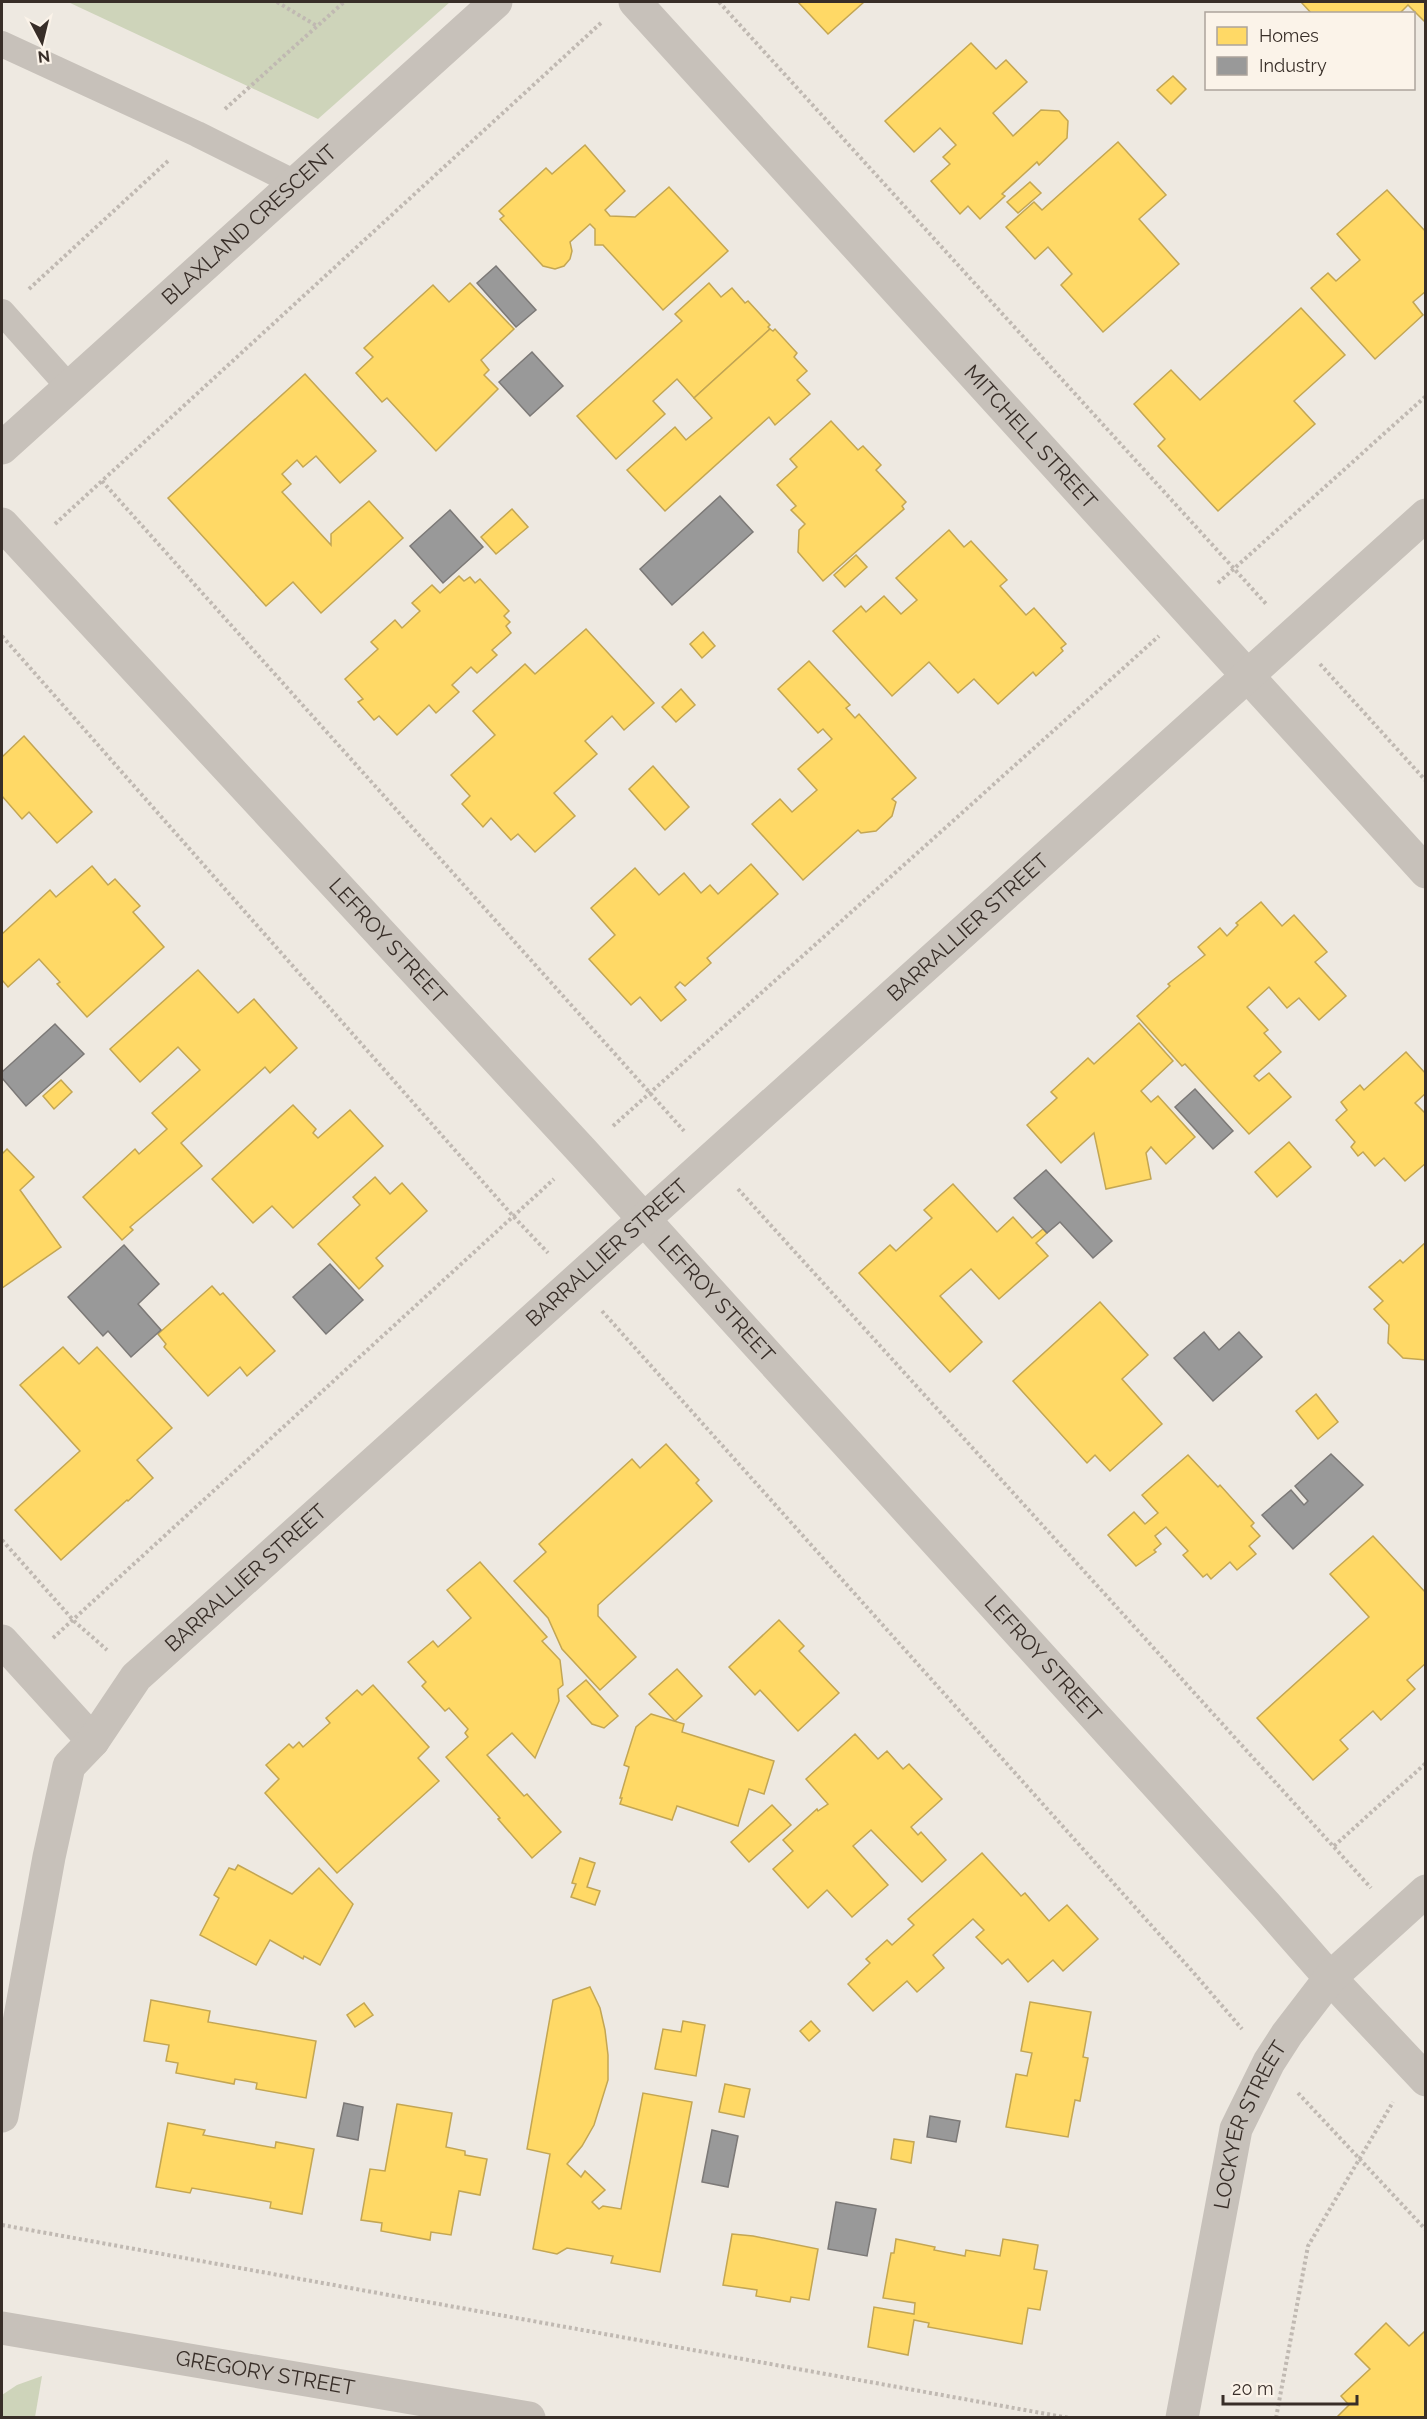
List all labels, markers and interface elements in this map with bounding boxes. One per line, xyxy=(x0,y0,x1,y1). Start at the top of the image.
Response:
north arrow xyxy=(12,12,72,72)
legend xyxy=(1205,12,1415,90)
text: Homes xyxy=(1259,25,1319,46)
text: N xyxy=(37,46,51,67)
text: Industry xyxy=(1259,55,1327,76)
street label: BLAXLAND CRESCENT xyxy=(156,139,341,310)
street label: MITCHELL STREET xyxy=(959,360,1103,514)
street label: BARRALLIER STREET xyxy=(882,848,1054,1006)
street label: LEFROY STREET xyxy=(324,873,452,1009)
street label: BARRALLIER STREET xyxy=(521,1173,693,1332)
street label: LEFROY STREET xyxy=(653,1230,780,1367)
street label: BARRALLIER STREET xyxy=(160,1498,332,1657)
street label: LEFROY STREET xyxy=(980,1590,1107,1727)
street label: LOCKYER STREET xyxy=(1208,2036,1291,2211)
street label: GREGORY STREET xyxy=(174,2345,357,2400)
scale bar xyxy=(1223,2368,1356,2406)
text: 20 m xyxy=(1232,2378,1274,2399)

